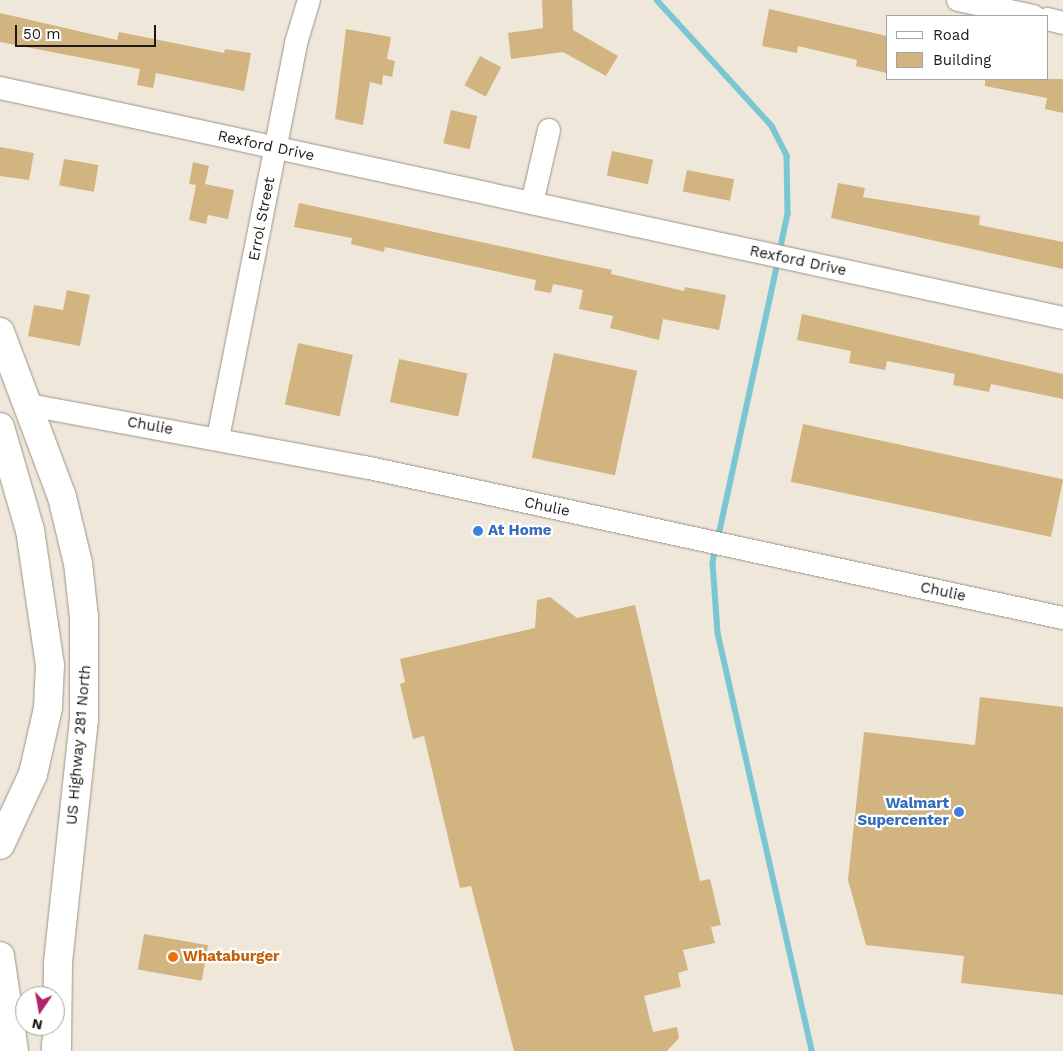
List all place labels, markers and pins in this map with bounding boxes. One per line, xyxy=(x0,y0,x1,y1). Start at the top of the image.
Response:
place label: At Home xyxy=(488,522,551,540)
marker: At Home xyxy=(472,525,484,537)
place label: Walmart Supercenter xyxy=(857,794,949,829)
marker: Walmart Supercenter xyxy=(953,806,965,818)
place label: Whataburger xyxy=(183,948,280,966)
marker: Whataburger xyxy=(167,951,179,963)

